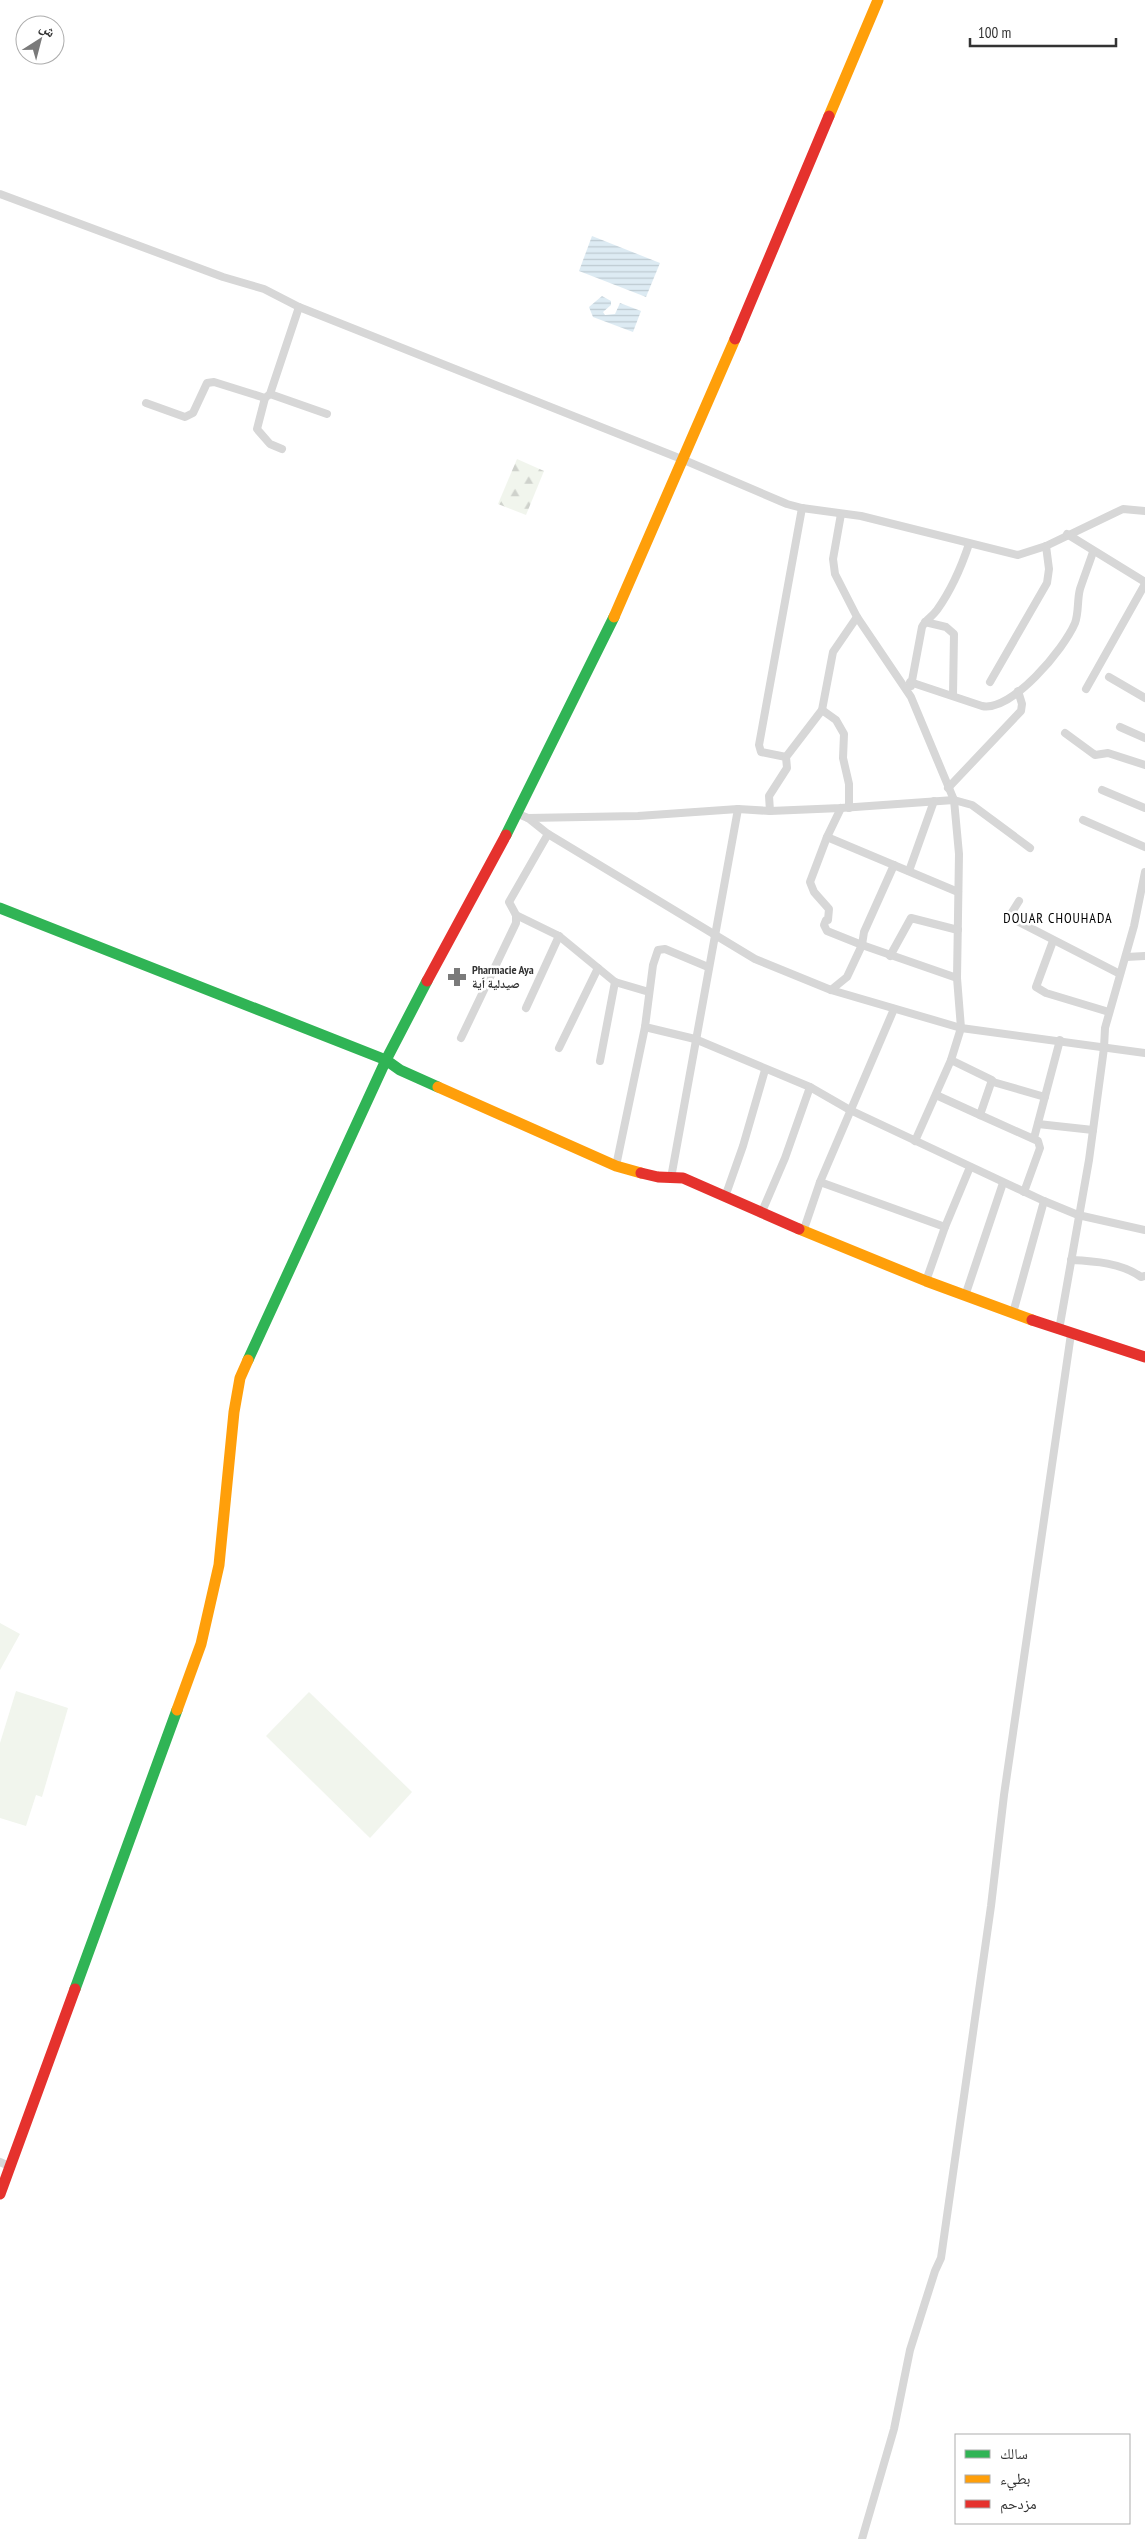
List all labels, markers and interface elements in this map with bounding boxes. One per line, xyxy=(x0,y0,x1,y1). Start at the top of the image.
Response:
north arrow xyxy=(15,15,65,65)
scale bar xyxy=(970,15,1116,47)
text: ش xyxy=(36,18,59,41)
text: 100 m xyxy=(978,23,1011,42)
district label: DOUAR CHOUHADA xyxy=(1003,909,1113,927)
place label: Pharmacie Aya صيدلية اَية xyxy=(472,962,534,991)
pharmacy icon: Pharmacie Aya صيدلية اَية xyxy=(446,966,468,988)
legend xyxy=(955,2434,1130,2524)
text: سالك xyxy=(1000,2444,1028,2463)
text: بطيء xyxy=(1000,2469,1030,2491)
text: مزدحم xyxy=(1000,2494,1037,2514)

